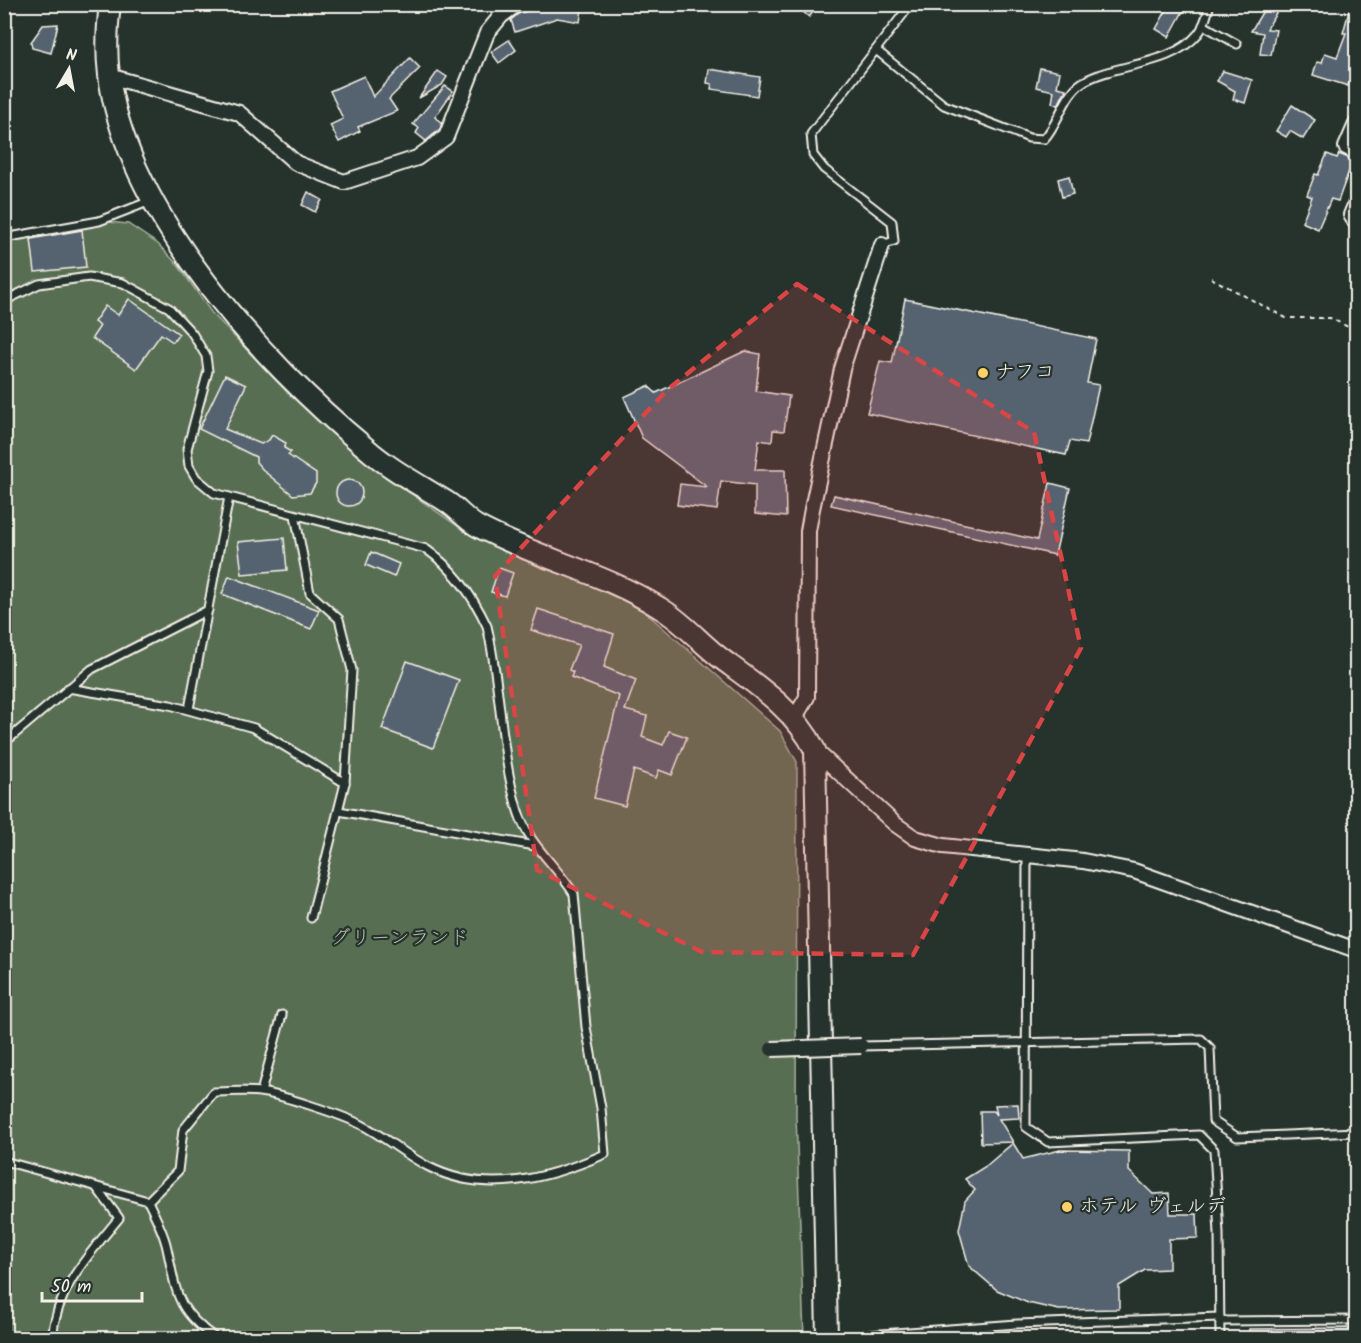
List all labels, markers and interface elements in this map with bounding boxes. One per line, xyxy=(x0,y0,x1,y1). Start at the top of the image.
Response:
north arrow xyxy=(39,39,99,99)
text: N xyxy=(64,43,78,69)
place label: ナフコ xyxy=(995,357,1055,389)
marker: ナフコ xyxy=(976,366,990,380)
park label: グリーンランド xyxy=(331,923,469,955)
place label: ホテル ヴェルデ xyxy=(1079,1191,1226,1223)
marker: ホテル ヴェルデ xyxy=(1060,1200,1074,1214)
scale bar xyxy=(42,1265,142,1303)
text: 50 m xyxy=(51,1273,91,1302)

